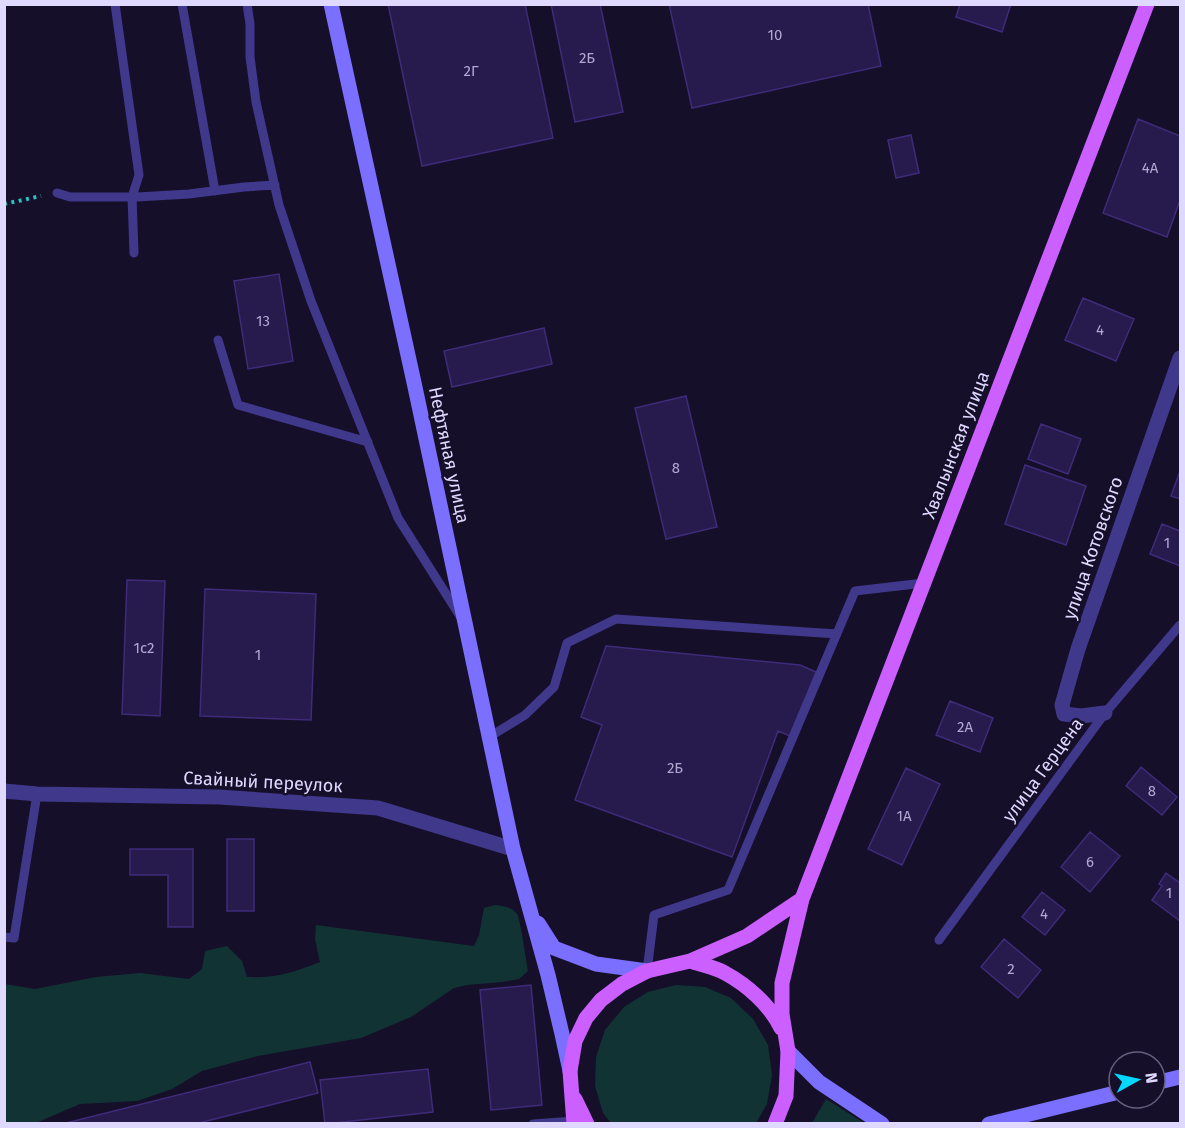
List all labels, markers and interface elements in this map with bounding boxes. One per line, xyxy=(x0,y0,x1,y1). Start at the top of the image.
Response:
house number: 10 xyxy=(768,26,782,44)
house number: 2Б xyxy=(579,49,595,67)
house number: 2Г xyxy=(463,62,479,80)
house number: 4А xyxy=(1142,159,1159,177)
house number: 13 xyxy=(256,312,270,330)
house number: 4 xyxy=(1096,321,1104,339)
street label: Хвалынская улица xyxy=(918,368,994,522)
street label: Нефтяная улица xyxy=(424,385,474,525)
house number: 8 xyxy=(672,459,680,477)
street label: улица Котовского xyxy=(1058,474,1128,622)
house number: 1 xyxy=(1164,534,1170,552)
house number: 1с2 xyxy=(133,639,155,657)
house number: 1 xyxy=(255,646,261,664)
street label: улица Герцена xyxy=(998,714,1088,826)
house number: 2А xyxy=(957,718,973,736)
house number: 2Б xyxy=(667,759,683,777)
street label: Свайный переулок xyxy=(183,767,344,797)
house number: 8 xyxy=(1148,782,1156,800)
house number: 1А xyxy=(896,807,912,825)
house number: 6 xyxy=(1086,853,1094,871)
house number: 1 xyxy=(1166,884,1172,902)
house number: 4 xyxy=(1040,905,1048,923)
house number: 2 xyxy=(1007,960,1015,978)
north arrow xyxy=(1107,1050,1167,1110)
text: N xyxy=(1141,1071,1162,1085)

